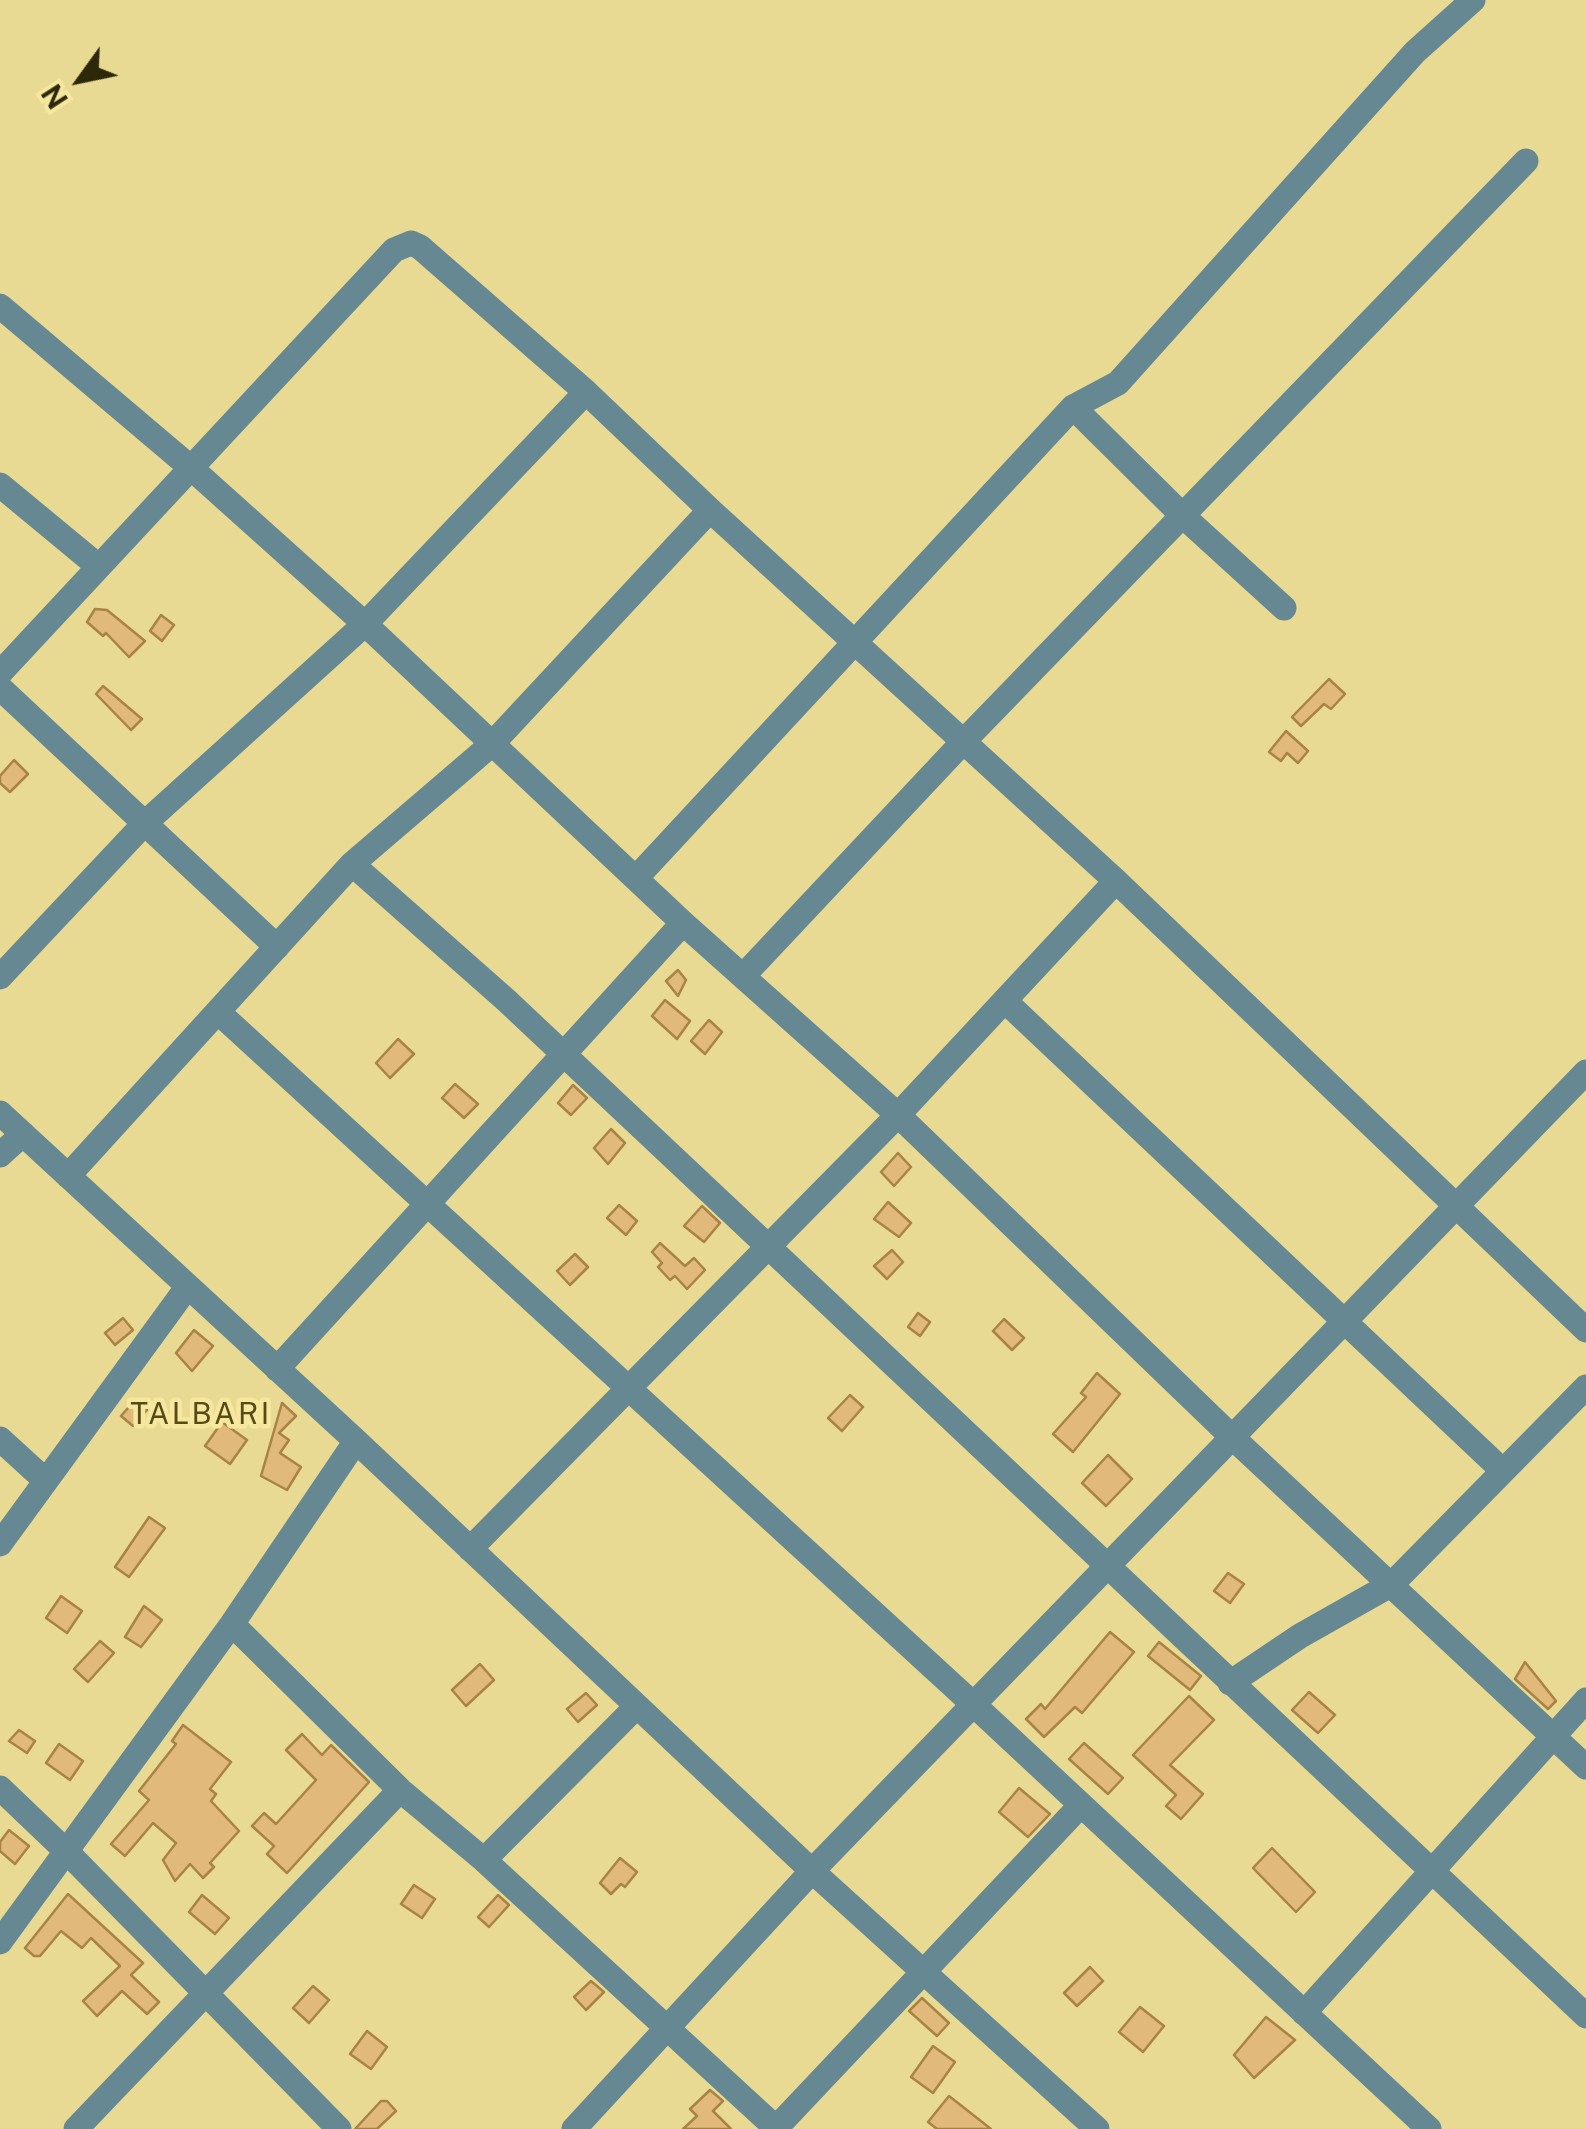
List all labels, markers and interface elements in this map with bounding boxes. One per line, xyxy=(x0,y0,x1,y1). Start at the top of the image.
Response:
north arrow xyxy=(30,30,130,130)
text: N xyxy=(35,78,74,115)
district label: TALBARI xyxy=(130,1397,272,1433)

